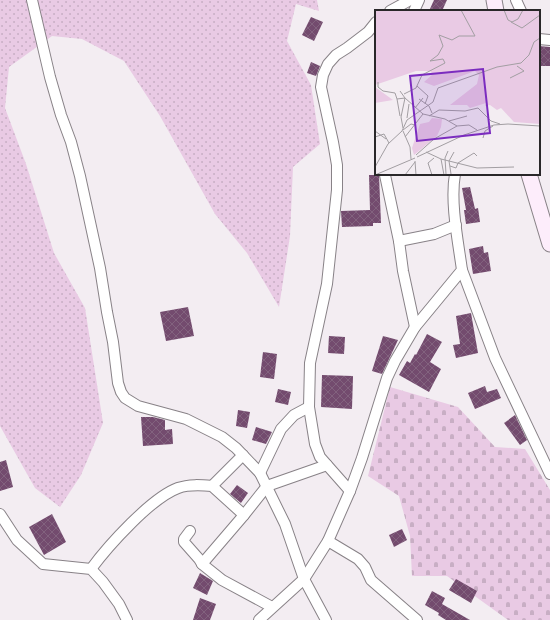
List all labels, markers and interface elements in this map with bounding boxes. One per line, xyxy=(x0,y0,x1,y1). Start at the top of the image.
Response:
inset map xyxy=(375,10,540,175)

